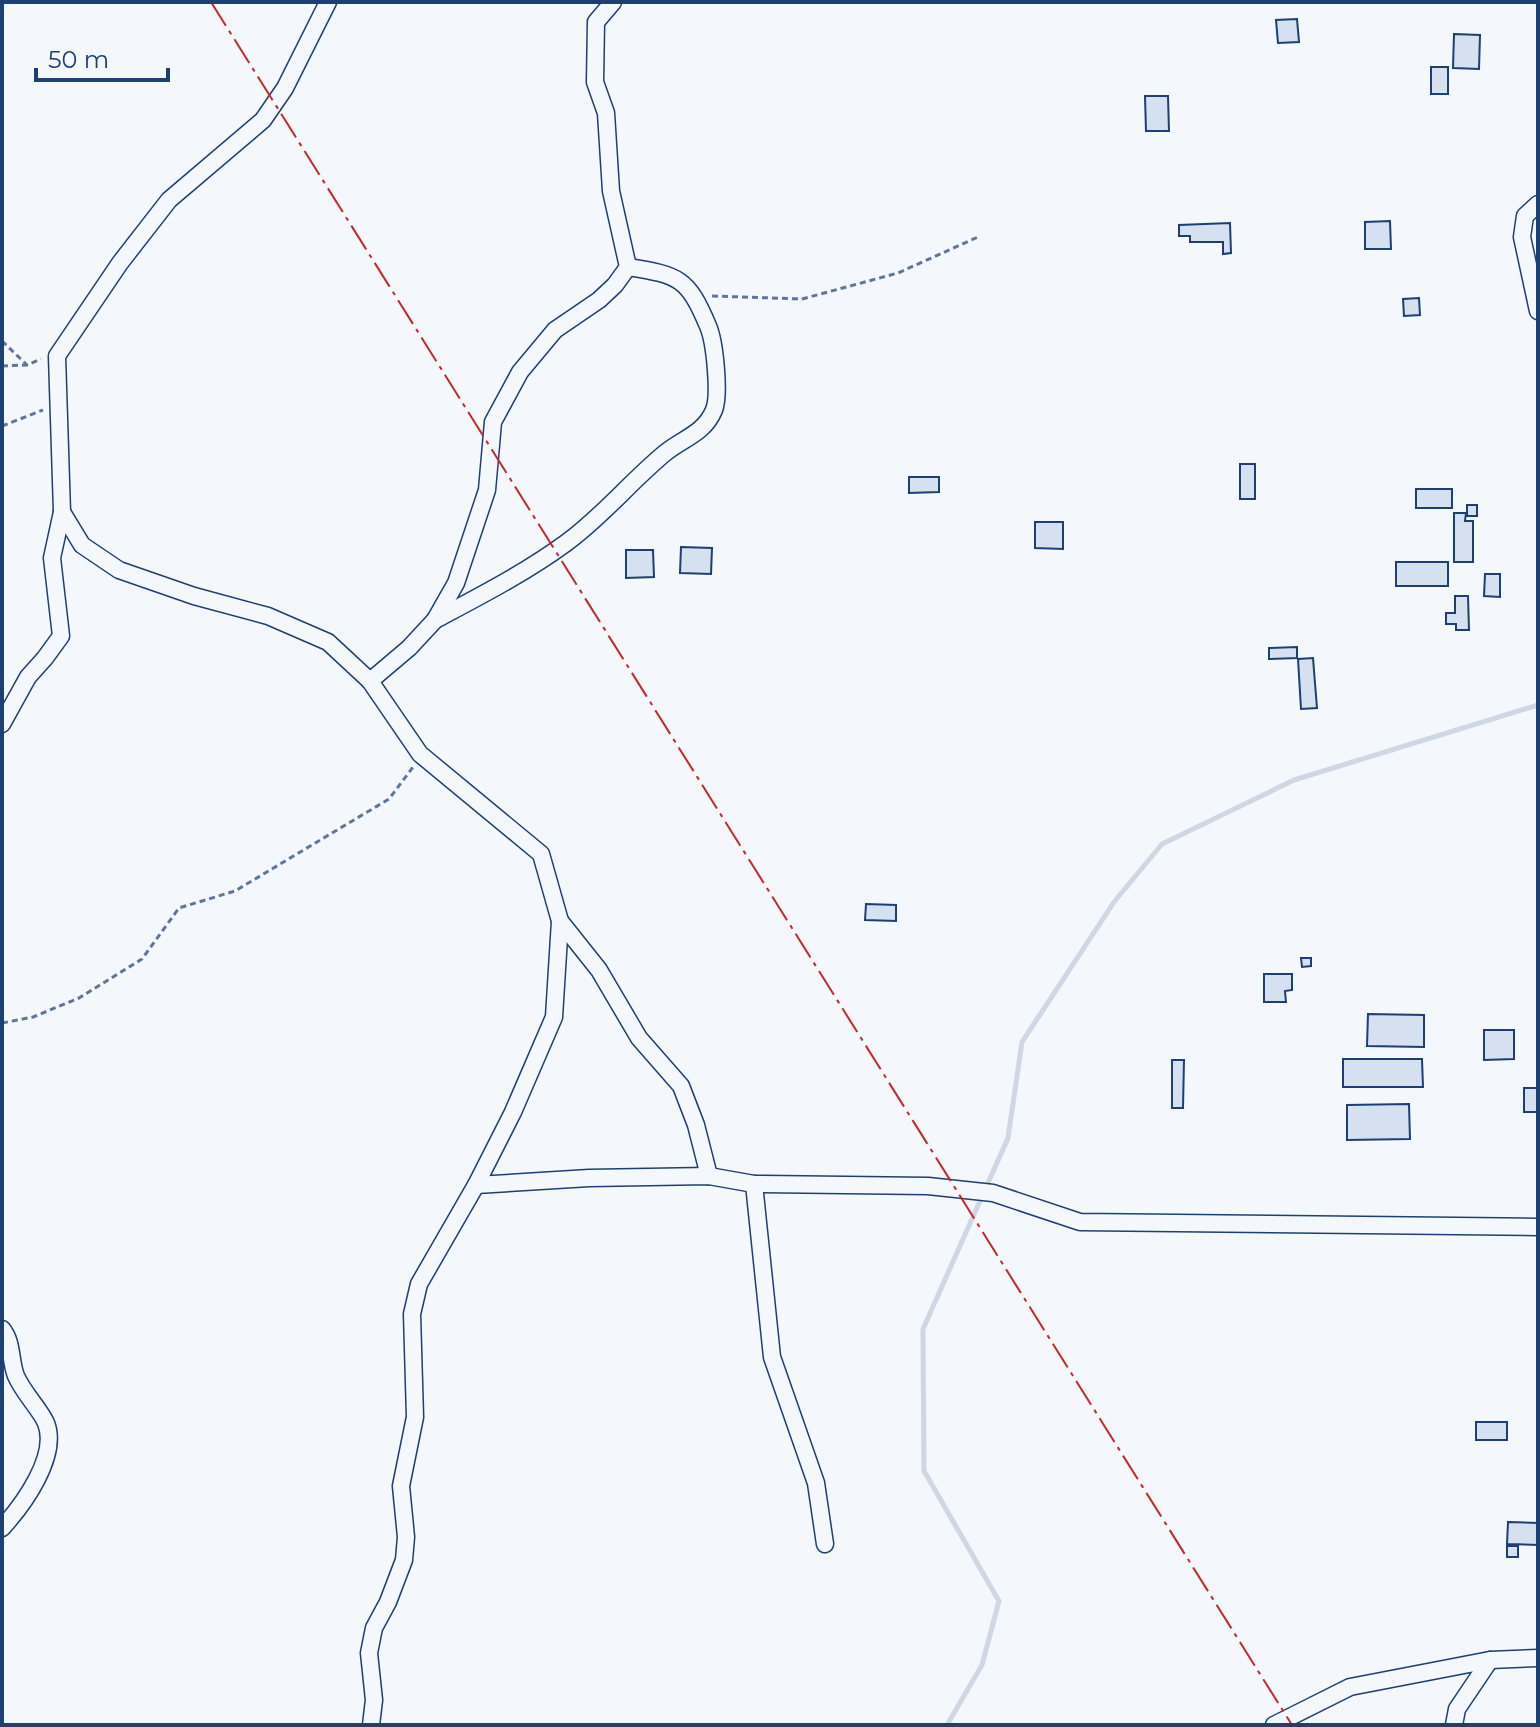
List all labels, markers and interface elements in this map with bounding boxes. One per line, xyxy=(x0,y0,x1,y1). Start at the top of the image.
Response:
scale bar xyxy=(36,32,168,82)
text: 50 m xyxy=(48,45,109,74)

